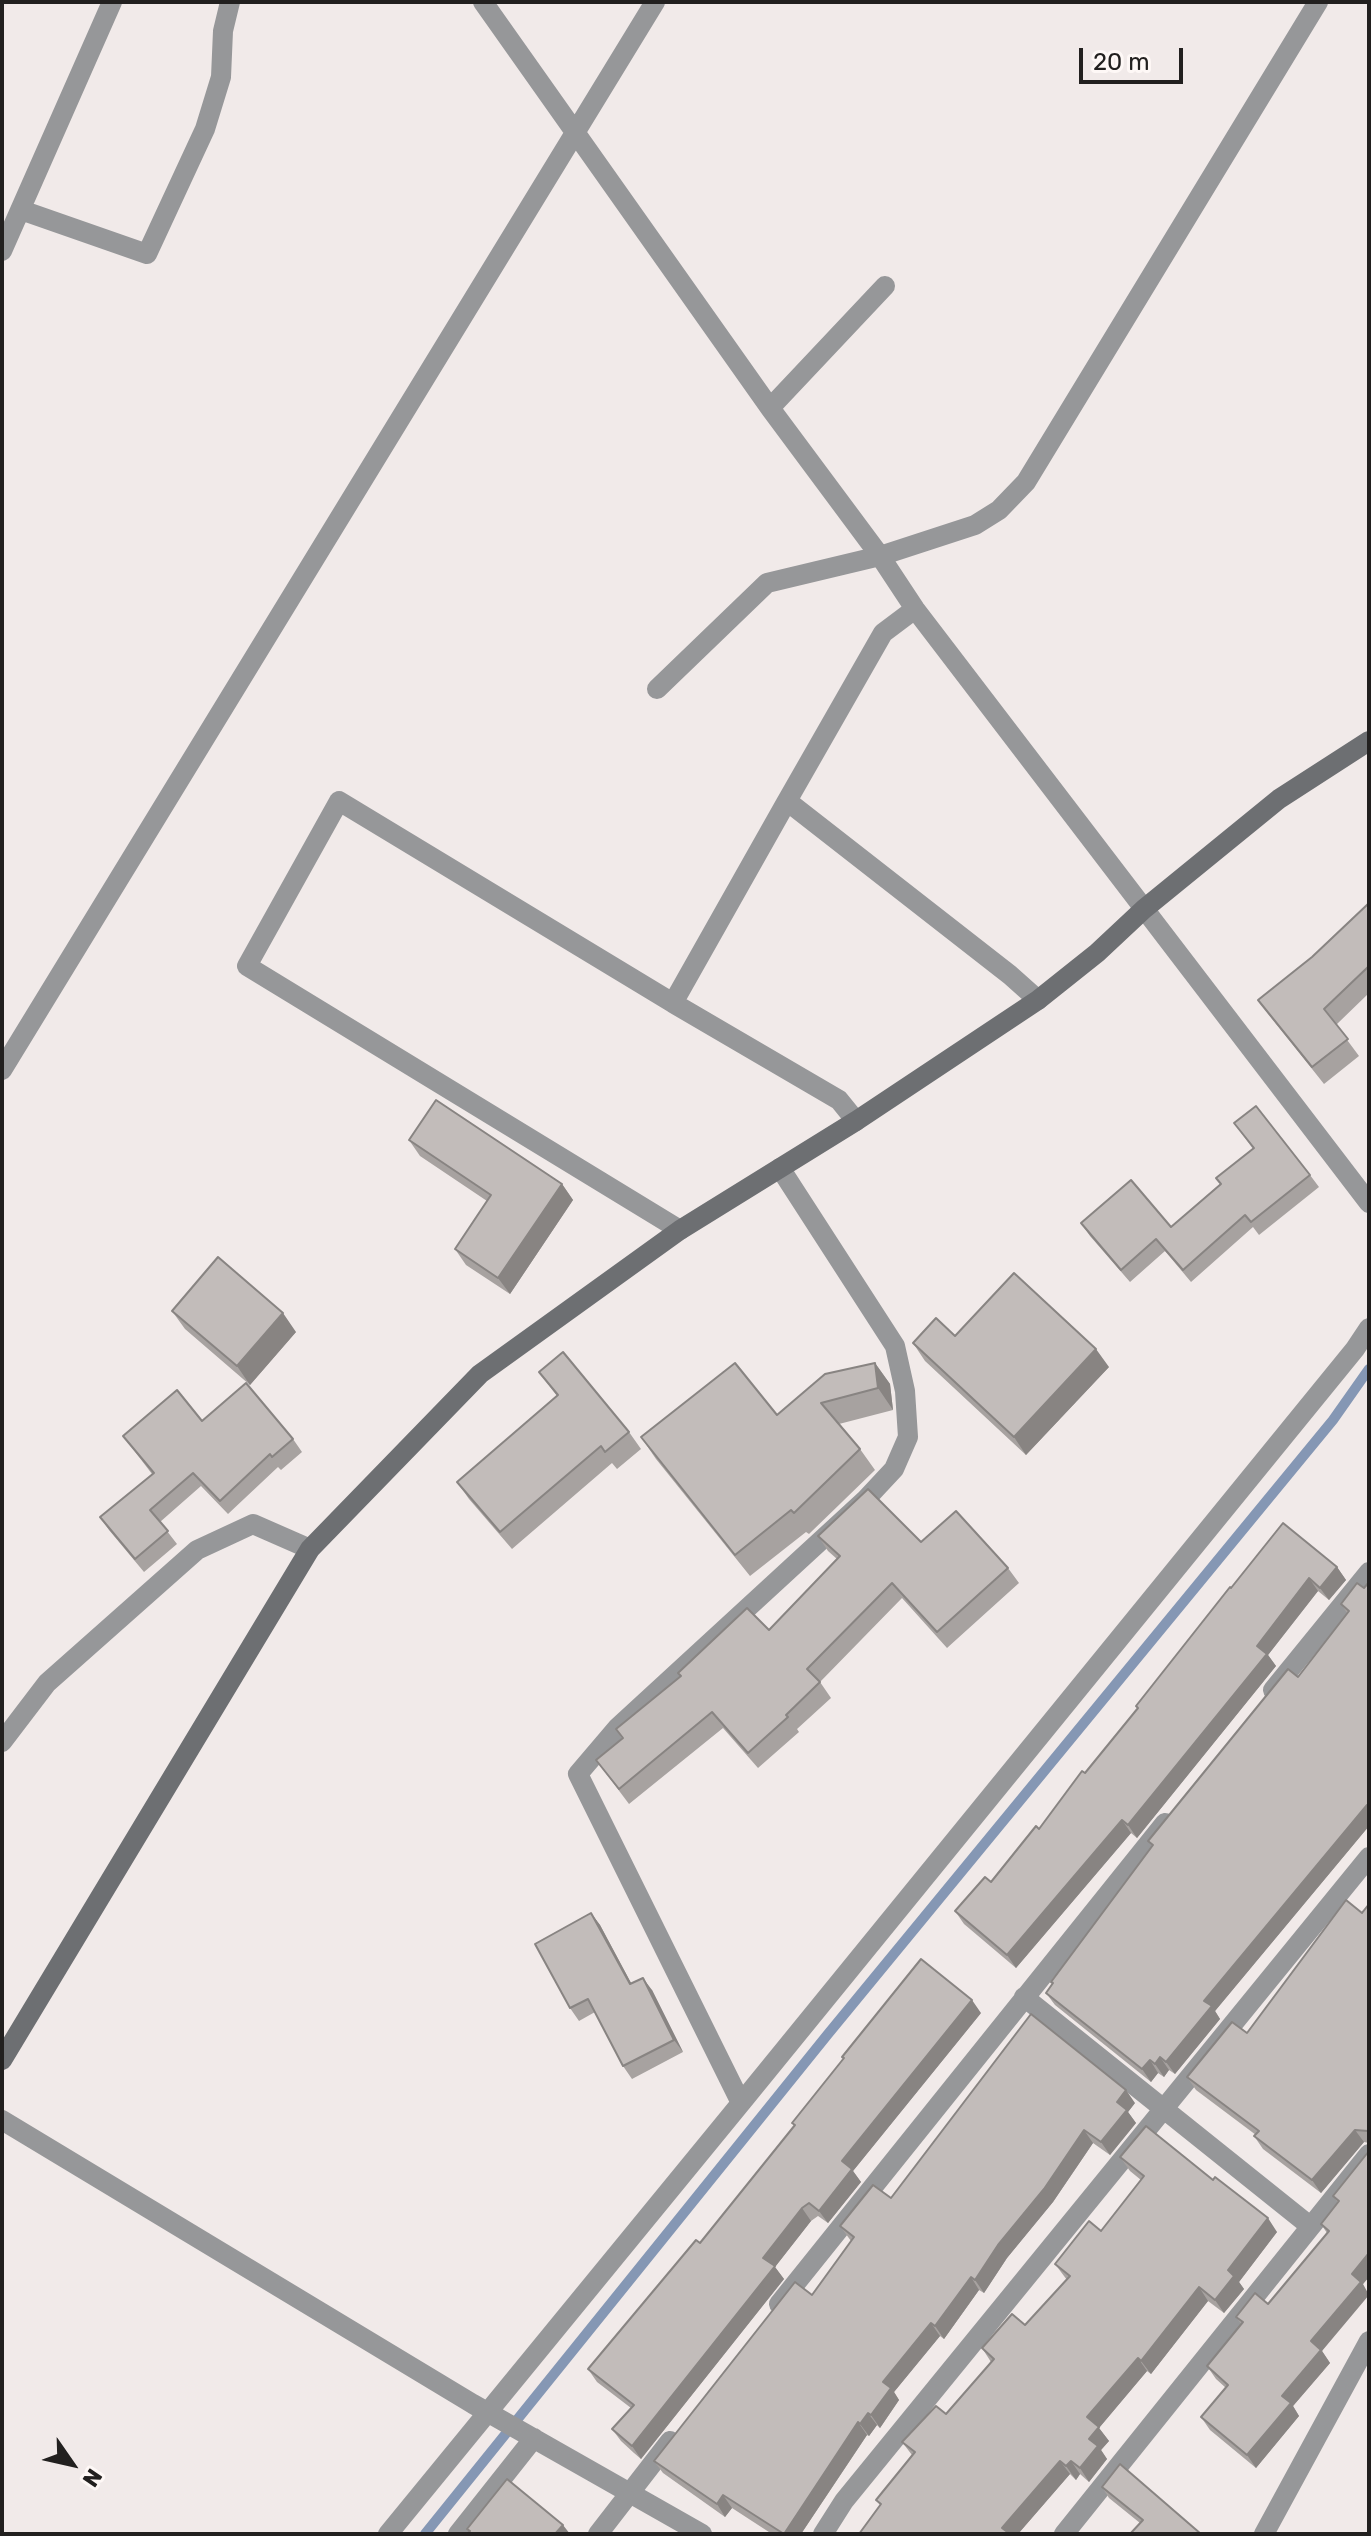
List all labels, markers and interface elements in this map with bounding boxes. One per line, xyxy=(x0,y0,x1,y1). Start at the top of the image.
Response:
scale bar xyxy=(1083,32,1187,82)
text: 20 m xyxy=(1093,48,1150,76)
north arrow xyxy=(32,2424,112,2504)
text: N xyxy=(77,2464,108,2492)

